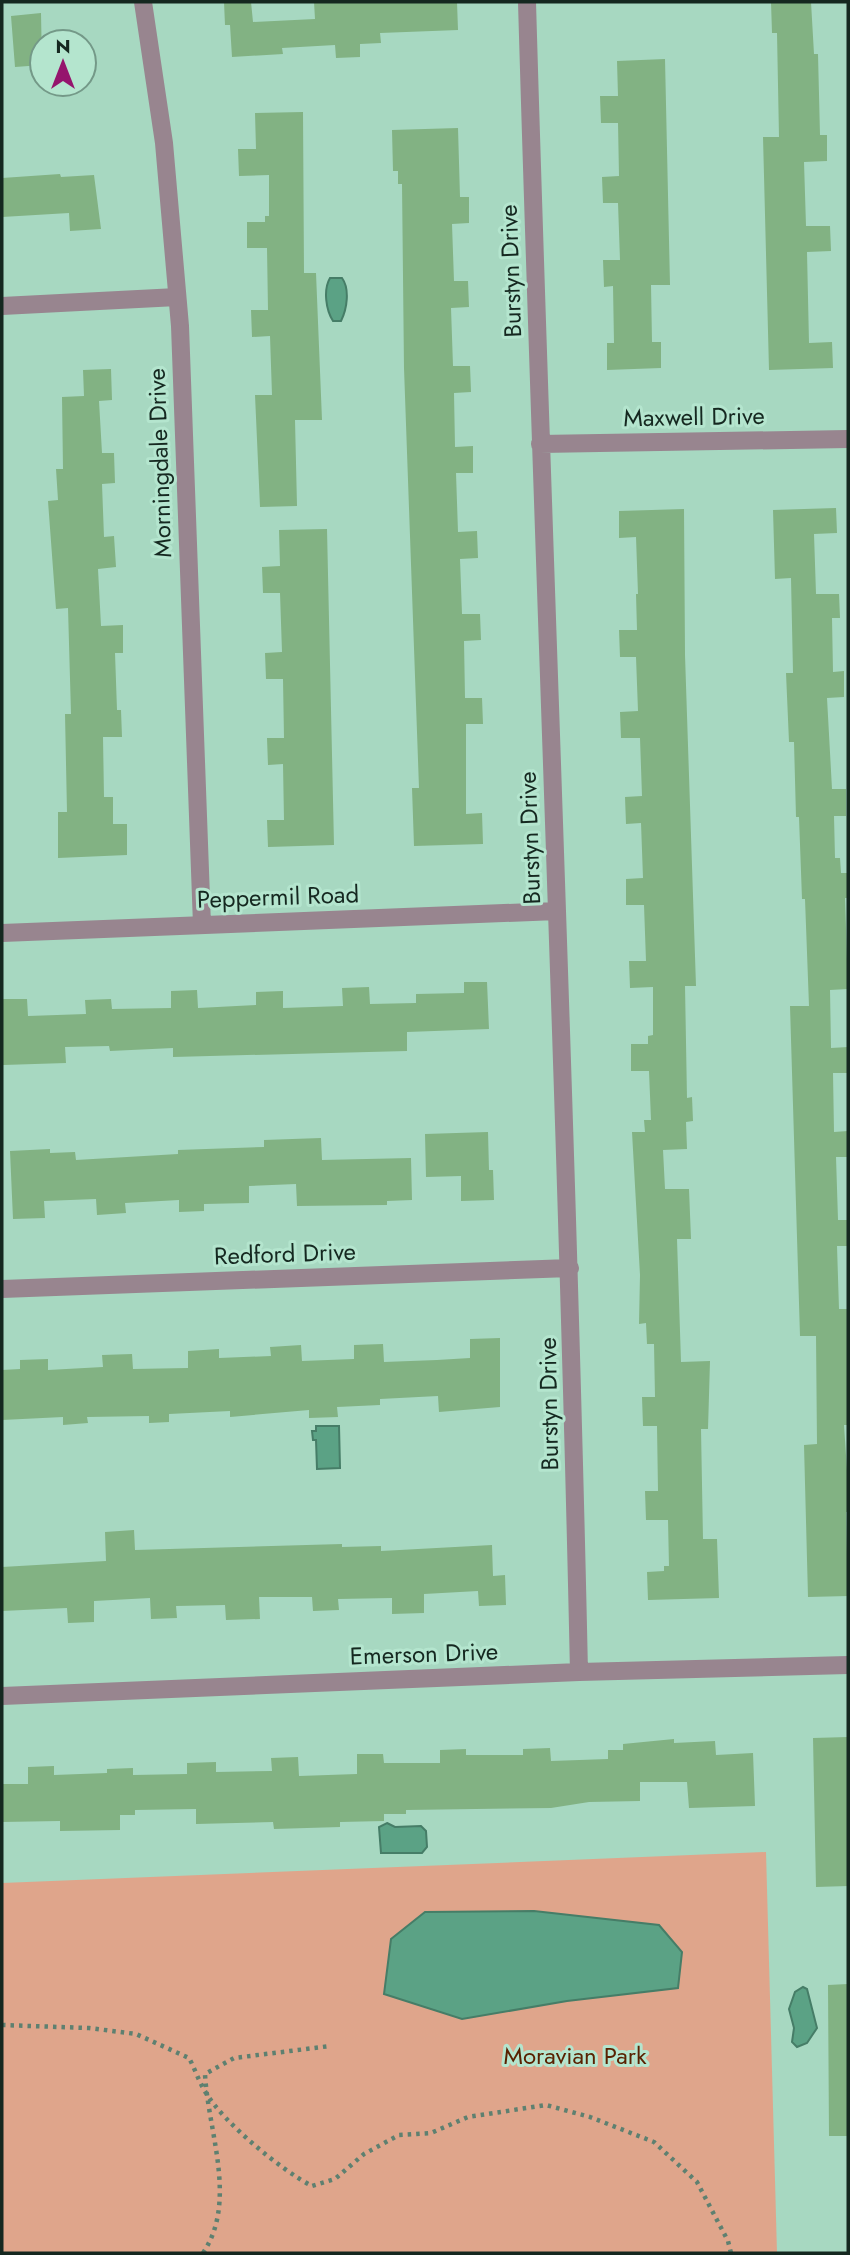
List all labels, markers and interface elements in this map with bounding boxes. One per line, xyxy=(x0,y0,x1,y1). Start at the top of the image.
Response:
north arrow xyxy=(28,28,98,98)
text: N xyxy=(55,33,71,60)
street label: Burstyn Drive xyxy=(491,204,530,338)
street label: Morningdale Drive xyxy=(139,368,180,558)
street label: Maxwell Drive xyxy=(623,398,765,435)
street label: Burstyn Drive xyxy=(510,771,549,905)
street label: Peppermil Road xyxy=(196,876,360,917)
street label: Redford Drive xyxy=(213,1234,357,1273)
street label: Burstyn Drive xyxy=(530,1337,567,1471)
street label: Emerson Drive xyxy=(349,1633,499,1674)
park label: Moravian Park xyxy=(503,2038,647,2073)

